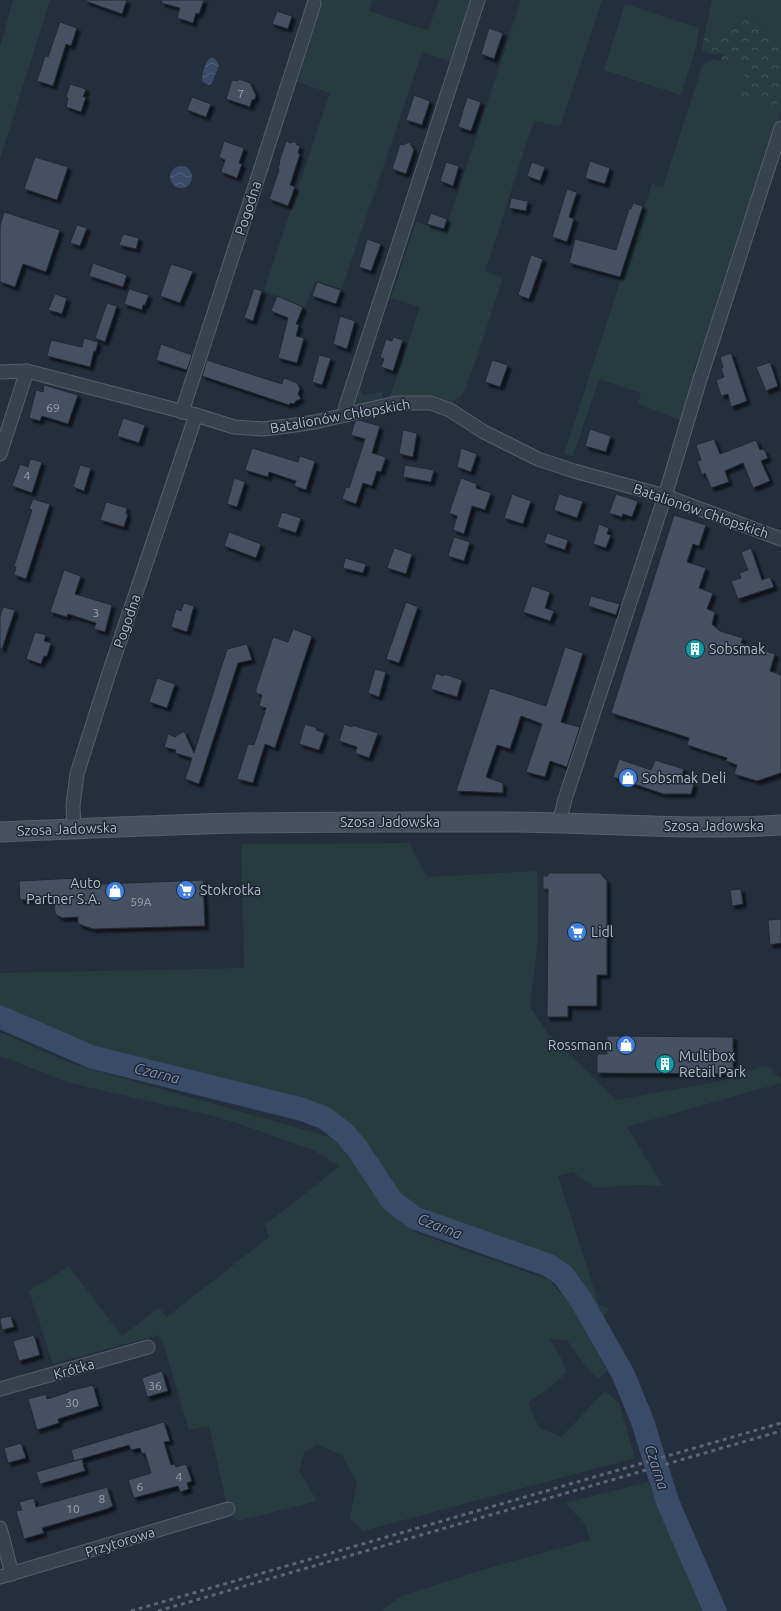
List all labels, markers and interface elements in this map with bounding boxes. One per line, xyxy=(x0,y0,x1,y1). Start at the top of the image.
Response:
house number: 7 xyxy=(238,87,244,100)
street label: Pogodna xyxy=(232,179,264,237)
street label: Batalionów Chłopskich xyxy=(269,396,411,436)
house number: 69 xyxy=(46,401,60,414)
house number: 4 xyxy=(24,469,31,482)
street label: Batalionów Chłopskich xyxy=(631,480,771,542)
street label: Pogodna xyxy=(110,592,144,650)
house number: 3 xyxy=(93,606,99,619)
building icon: Sobsmak xyxy=(684,638,706,660)
place label: Sobsmak xyxy=(709,641,765,657)
shop icon: Sobsmak Deli xyxy=(617,767,639,789)
place label: Sobsmak Deli xyxy=(642,770,726,786)
street label: Szosa Jadowska xyxy=(340,814,440,830)
street label: Szosa Jadowska xyxy=(664,818,764,834)
street label: Szosa Jadowska xyxy=(17,819,117,839)
place label: Auto Partner S.A. xyxy=(26,875,101,907)
supermarket icon: Stokrotka xyxy=(175,879,197,901)
shop icon: Auto Partner S.A. xyxy=(104,880,126,902)
place label: Stokrotka xyxy=(200,882,261,898)
house number: 59A xyxy=(130,895,152,908)
supermarket icon: Lidl xyxy=(566,921,588,943)
place label: Lidl xyxy=(591,924,614,940)
shop icon: Rossmann xyxy=(615,1034,637,1056)
place label: Rossmann xyxy=(548,1037,612,1053)
place label: Multibox Retail Park xyxy=(679,1048,746,1080)
building icon: Multibox Retail Park xyxy=(654,1053,676,1075)
water label: Czarna xyxy=(132,1059,182,1087)
water label: Czarna xyxy=(415,1210,465,1242)
street label: Krótka xyxy=(52,1356,96,1382)
house number: 36 xyxy=(148,1379,162,1392)
house number: 30 xyxy=(65,1396,79,1409)
water label: Czarna xyxy=(642,1442,672,1492)
house number: 4 xyxy=(176,1470,183,1483)
house number: 6 xyxy=(137,1480,144,1493)
house number: 8 xyxy=(99,1492,106,1505)
house number: 10 xyxy=(66,1502,80,1515)
street label: Przytorowa xyxy=(83,1524,157,1560)

